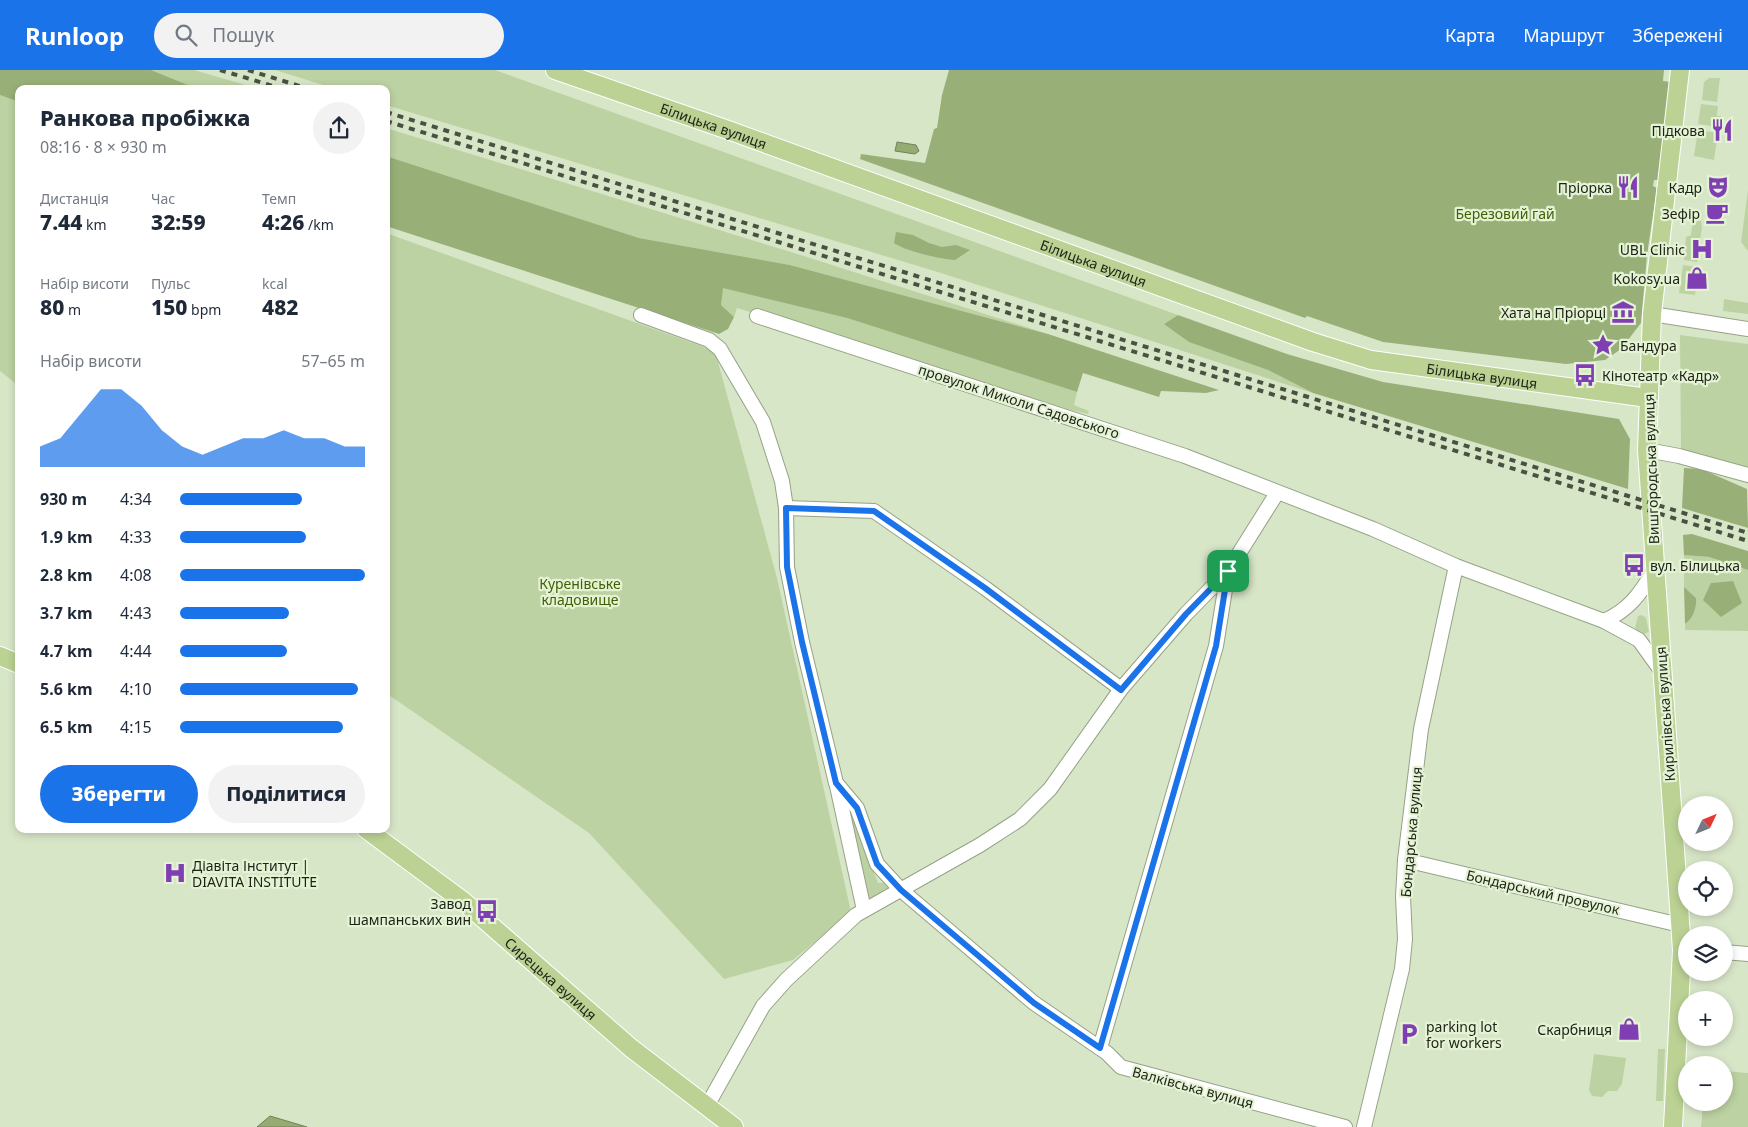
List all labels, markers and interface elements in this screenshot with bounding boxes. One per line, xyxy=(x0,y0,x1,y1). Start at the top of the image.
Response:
search box xyxy=(154,13,504,58)
text: Runloop xyxy=(25,19,124,52)
icon: search xyxy=(172,21,200,49)
text: Пошук xyxy=(212,22,274,48)
text: Карта xyxy=(1445,23,1495,47)
text: Маршрут xyxy=(1523,23,1605,47)
text: Збережені xyxy=(1633,23,1723,47)
street label: Білицька вулиця xyxy=(658,98,770,153)
text: Ранкова пробіжка xyxy=(40,102,250,132)
button: share xyxy=(313,102,365,154)
restaurant icon: Підкова xyxy=(1709,117,1735,143)
place label: Підкова xyxy=(1651,121,1705,140)
text: 08:16 · 8 × 930 m xyxy=(40,136,167,158)
restaurant icon: Пріорка xyxy=(1615,174,1641,200)
theatre icon: Кадр xyxy=(1705,174,1731,200)
place label: Пріорка xyxy=(1558,178,1612,197)
place label: Кадр xyxy=(1669,178,1702,197)
text: Дистанція xyxy=(40,189,109,208)
text: Час xyxy=(151,189,175,208)
text: Темп xyxy=(262,189,296,208)
cafe icon: Зефір xyxy=(1704,200,1730,226)
park label: Березовий гай xyxy=(1455,204,1555,223)
place label: Зефір xyxy=(1662,204,1700,223)
text: 7.44 xyxy=(40,208,82,236)
text: 32:59 xyxy=(151,208,206,236)
text: 4:26 xyxy=(262,208,304,236)
text: km xyxy=(82,215,107,234)
text: /km xyxy=(304,215,334,234)
street label: Білицька вулиця xyxy=(1038,235,1149,290)
hospital icon: UBL Clinic xyxy=(1689,236,1715,262)
place label: UBL Clinic xyxy=(1620,240,1685,259)
shop icon: Kokosy.ua xyxy=(1684,265,1710,291)
place label: Kokosy.ua xyxy=(1613,269,1680,288)
text: Набір висоти xyxy=(40,274,129,293)
text: Пульс xyxy=(151,274,190,293)
text: kcal xyxy=(262,274,288,293)
text: 80 xyxy=(40,293,64,321)
text: 150 xyxy=(151,293,187,321)
text: 482 xyxy=(262,293,298,321)
museum icon: Хата на Пріорці xyxy=(1610,299,1636,325)
text: m xyxy=(64,300,81,319)
text: bpm xyxy=(187,300,221,319)
place label: Хата на Пріорці xyxy=(1501,303,1606,322)
place icon: Бандура xyxy=(1590,332,1616,358)
place label: Бандура xyxy=(1620,336,1677,355)
text: Набір висоти xyxy=(40,350,142,372)
text: 57–65 m xyxy=(301,350,365,372)
street label: Білицька вулиця xyxy=(1425,358,1539,392)
street label: провулок Миколи Садовського xyxy=(916,359,1122,443)
bus stop icon: Кінотеатр «Кадр» xyxy=(1572,362,1598,388)
place label: Кінотеатр «Кадр» xyxy=(1602,366,1719,385)
street label: Вишгородська вулиця xyxy=(1639,393,1663,545)
text: 930 m xyxy=(40,488,87,510)
text: 4:34 xyxy=(120,488,152,510)
text: 1.9 km xyxy=(40,526,92,548)
text: 4:33 xyxy=(120,526,152,548)
pin xyxy=(1207,550,1249,592)
bus stop icon: вул. Білицька xyxy=(1621,552,1647,578)
place label: вул. Білицька xyxy=(1650,556,1740,575)
icon: arrive xyxy=(1214,557,1242,585)
text: 2.8 km xyxy=(40,564,92,586)
text: 4:08 xyxy=(120,564,152,586)
park label: Куренівське кладовище xyxy=(539,574,621,609)
text: 3.7 km xyxy=(40,602,92,624)
text: 4:43 xyxy=(120,602,152,624)
text: 4.7 km xyxy=(40,640,92,662)
text: 4:44 xyxy=(120,640,152,662)
street label: Кирилівська вулиця xyxy=(1651,646,1679,782)
text: 5.6 km xyxy=(40,678,92,700)
text: 4:10 xyxy=(120,678,152,700)
text: 6.5 km xyxy=(40,716,92,738)
text: 4:15 xyxy=(120,716,152,738)
button: Зберегти xyxy=(40,765,198,823)
button: Поділитися xyxy=(208,765,365,823)
street label: Бондарська вулиця xyxy=(1396,766,1426,898)
north arrow xyxy=(1678,796,1732,851)
map controls xyxy=(1678,796,1733,1111)
place label: Діавіта Інститут | DIAVITA INSTITUTE xyxy=(192,856,317,891)
hospital icon: Діавіта Інститут | DIAVITA INSTITUTE xyxy=(162,860,188,886)
button: locate xyxy=(1678,861,1733,916)
street label: Бондарський провулок xyxy=(1464,865,1622,919)
place label: Завод шампанських вин xyxy=(348,894,471,929)
bus stop icon: Завод шампанських вин xyxy=(474,898,500,924)
button: layers xyxy=(1678,926,1733,981)
street label: Сирецька вулиця xyxy=(501,933,601,1024)
button: + xyxy=(1678,991,1733,1046)
shop icon: Скарбниця xyxy=(1616,1016,1642,1042)
place label: parking lot for workers xyxy=(1426,1017,1502,1052)
place label: Скарбниця xyxy=(1537,1020,1612,1039)
parking icon: parking lot for workers xyxy=(1396,1021,1422,1047)
button: − xyxy=(1678,1056,1733,1111)
street label: Валківська вулиця xyxy=(1130,1062,1256,1112)

